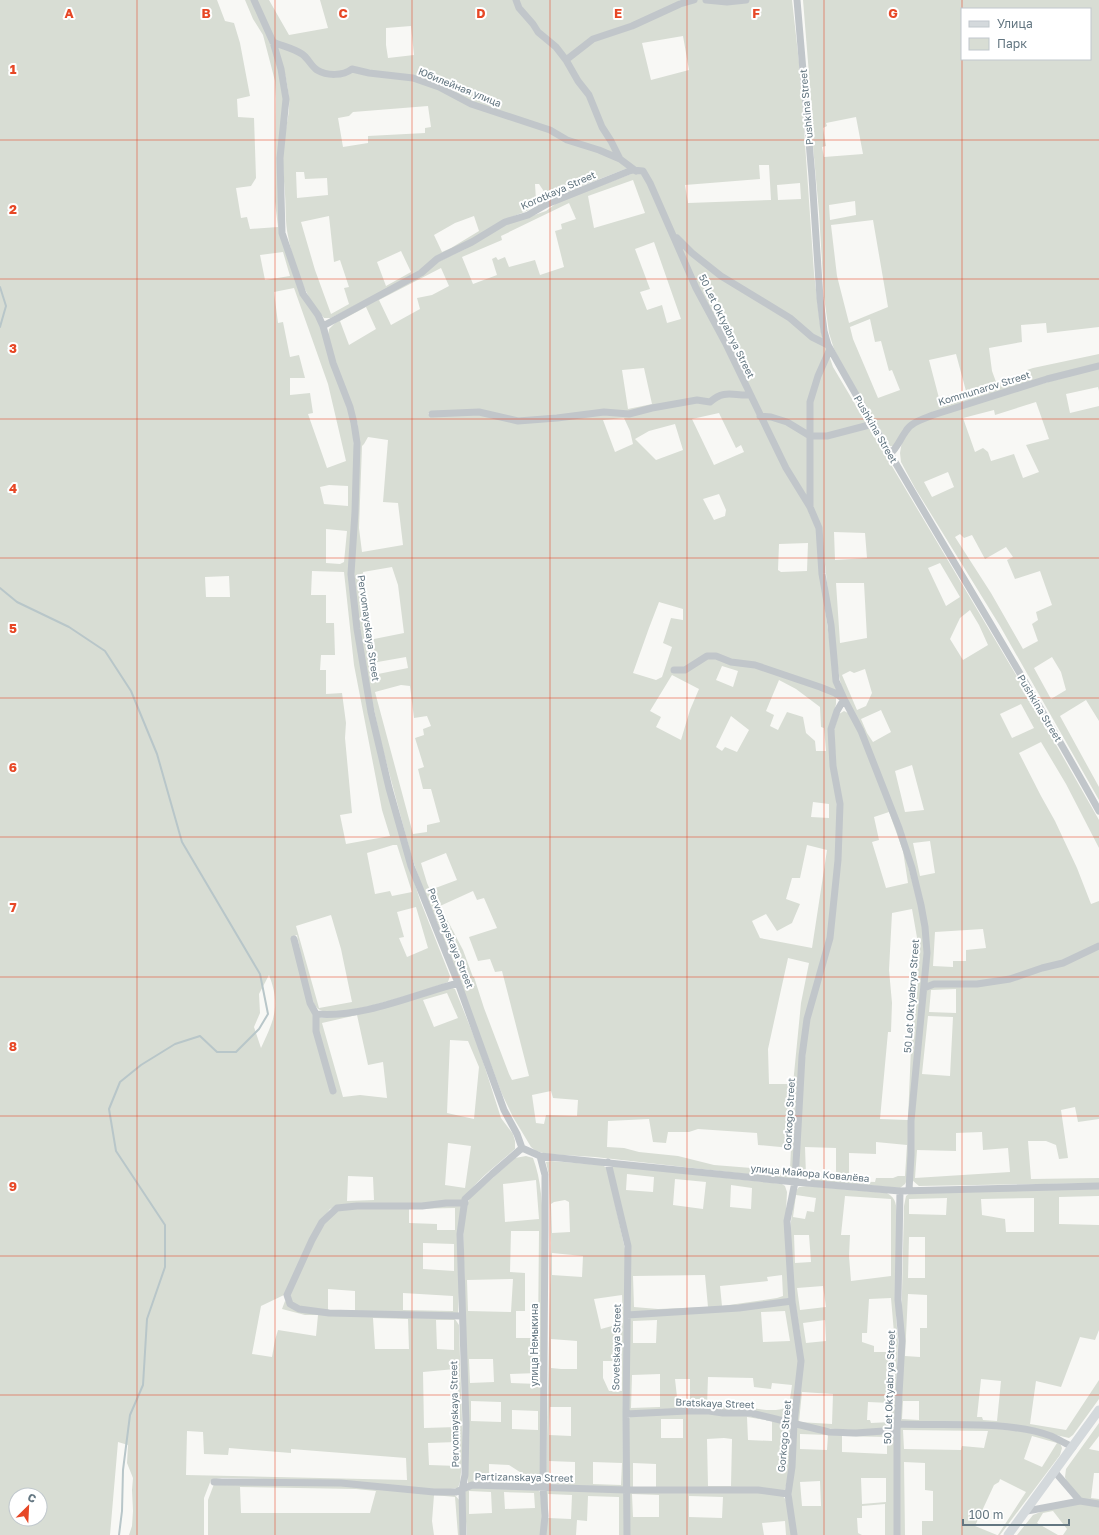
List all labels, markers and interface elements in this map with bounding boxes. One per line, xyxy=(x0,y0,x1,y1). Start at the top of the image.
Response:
text: A xyxy=(64,5,74,21)
text: B xyxy=(201,5,211,21)
text: C xyxy=(338,5,348,21)
text: D xyxy=(476,5,486,21)
text: E xyxy=(614,5,622,21)
text: F xyxy=(752,5,760,21)
text: G xyxy=(888,5,898,21)
legend xyxy=(961,8,1091,60)
text: Улица xyxy=(997,16,1033,31)
text: Парк xyxy=(997,36,1027,51)
text: 1 xyxy=(10,61,17,77)
street label: Юбилейная улица xyxy=(417,65,503,109)
street label: Pushkina Street xyxy=(797,68,815,146)
street label: Korotkaya Street xyxy=(519,168,597,212)
text: 2 xyxy=(9,201,17,217)
street label: 50 Let Oktyabrya Street xyxy=(697,272,757,380)
text: 3 xyxy=(9,340,17,356)
street label: Kommunarov Street xyxy=(937,368,1031,408)
street label: Pushkina Street xyxy=(852,393,900,465)
text: 4 xyxy=(9,480,17,496)
street label: Pervomayskaya Street xyxy=(356,574,382,682)
text: 5 xyxy=(9,620,17,636)
street label: Pushkina Street xyxy=(1015,672,1065,744)
text: 6 xyxy=(9,759,17,775)
street label: Pervomayskaya Street xyxy=(425,886,477,990)
text: 7 xyxy=(9,899,17,915)
street label: 50 Let Oktyabrya Street xyxy=(901,939,921,1053)
text: 8 xyxy=(9,1038,17,1054)
street label: Gorkogo Street xyxy=(781,1077,797,1151)
street label: улица Майора Ковалёва xyxy=(750,1162,870,1184)
text: 9 xyxy=(9,1178,17,1194)
street label: улица Немыкина xyxy=(528,1303,540,1387)
street label: Sovetskaya Street xyxy=(609,1304,623,1390)
street label: 50 Let Oktyabrya Street xyxy=(881,1330,897,1444)
street label: Pervomayskaya Street xyxy=(447,1360,461,1468)
street label: Bratskaya Street xyxy=(675,1396,755,1410)
street label: Gorkogo Street xyxy=(775,1399,793,1473)
street label: Partizanskaya Street xyxy=(474,1470,574,1484)
north arrow xyxy=(8,1487,48,1527)
text: С xyxy=(26,1490,39,1505)
scale bar xyxy=(963,1501,1069,1527)
text: 100 m xyxy=(969,1507,1003,1522)

